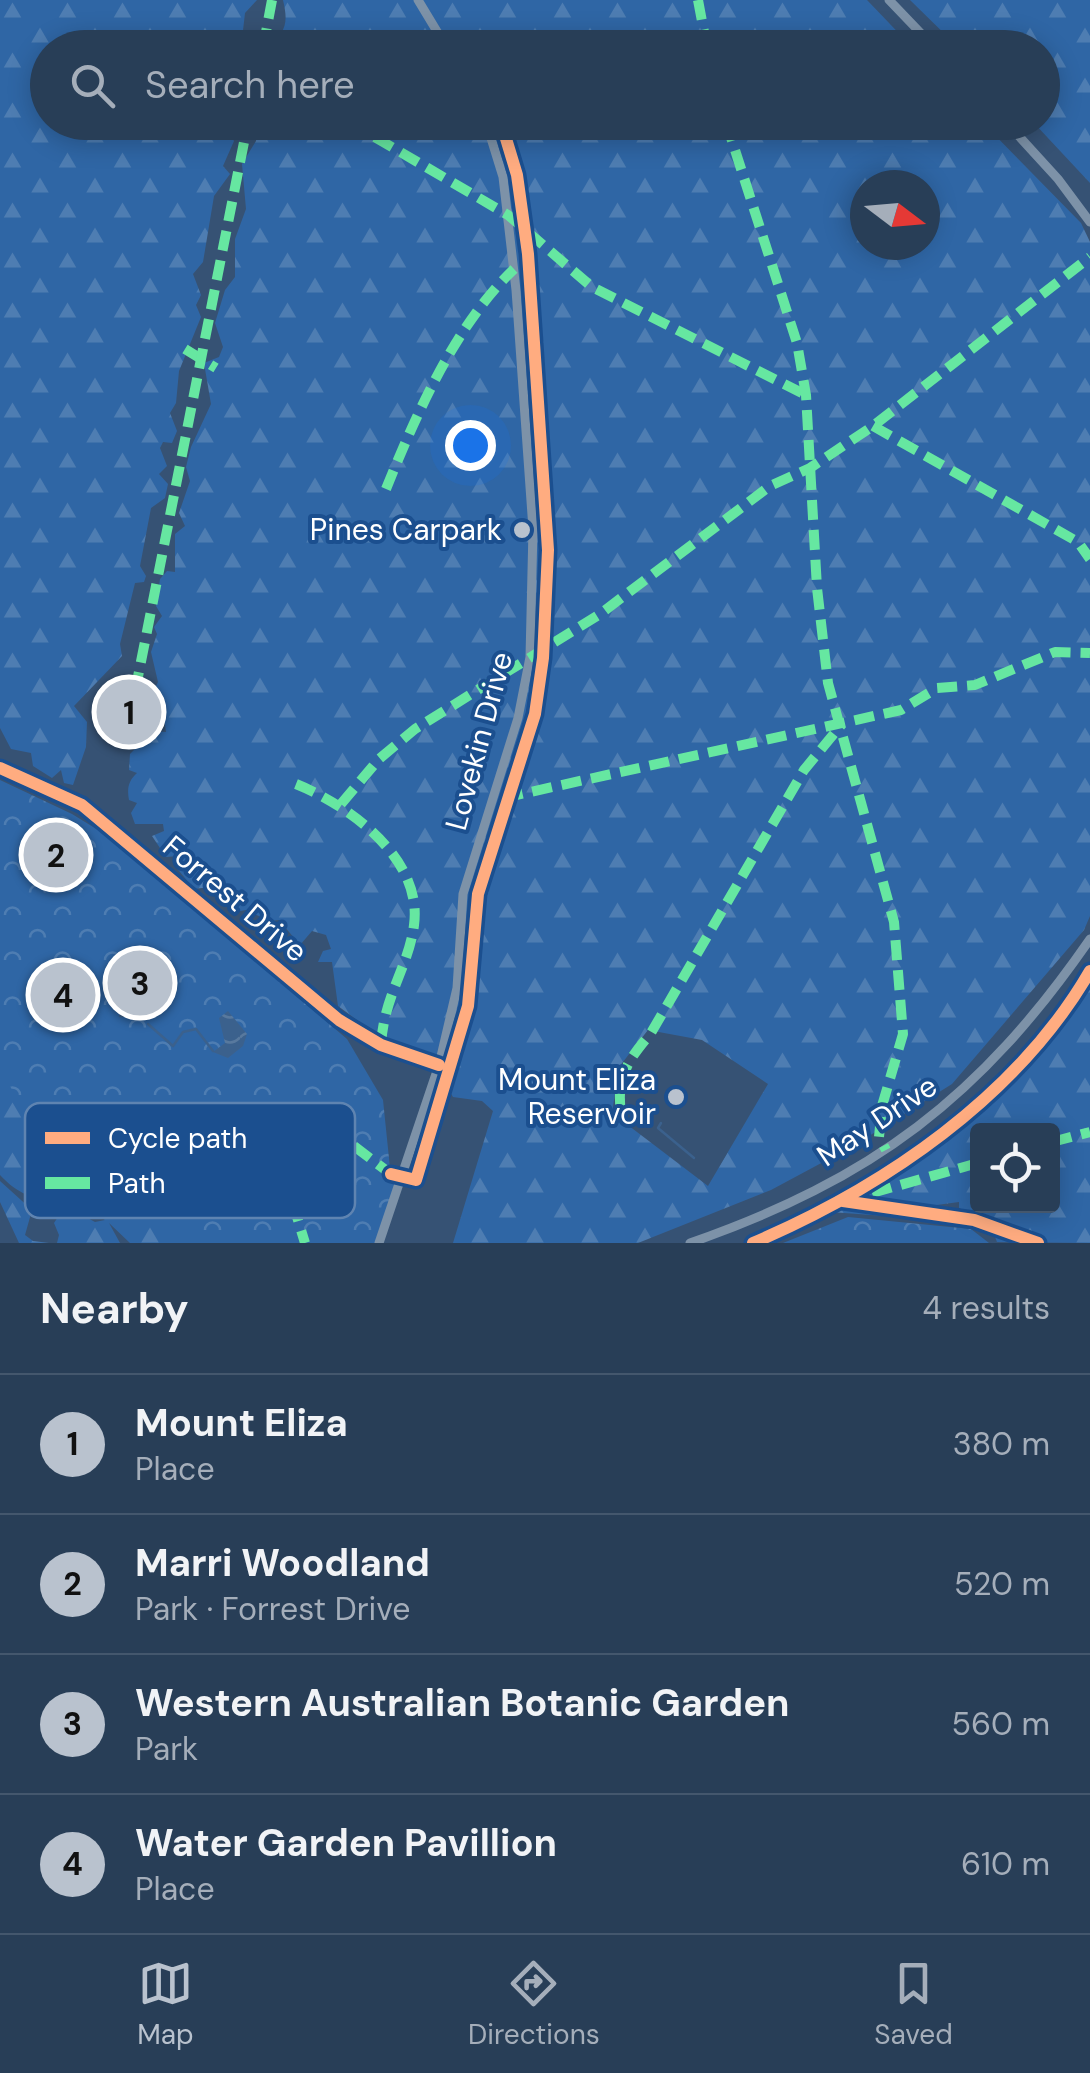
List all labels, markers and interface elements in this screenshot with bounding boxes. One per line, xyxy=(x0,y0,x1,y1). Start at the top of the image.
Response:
search box xyxy=(30,30,1060,140)
icon: search xyxy=(65,58,120,113)
text: Search here xyxy=(145,60,355,110)
north arrow xyxy=(850,170,940,260)
your location xyxy=(445,420,496,471)
place label: Pines Carpark xyxy=(310,510,502,549)
marker: Pines Carpark xyxy=(511,519,533,541)
street label: Lovekin Drive xyxy=(436,647,521,834)
pin: 1 xyxy=(96,674,162,750)
pin: 2 xyxy=(23,818,88,892)
street label: Forrest Drive xyxy=(155,827,316,970)
pin: 3 xyxy=(108,946,172,1020)
pin: 4 xyxy=(30,958,96,1032)
place label: Mount Eliza Reservoir xyxy=(498,1060,656,1133)
street label: May Drive xyxy=(809,1066,944,1175)
marker: Mount Eliza Reservoir xyxy=(665,1086,687,1108)
legend xyxy=(25,1103,355,1218)
text: Cycle path xyxy=(108,1120,247,1157)
map controls xyxy=(970,1123,1060,1213)
button: locate xyxy=(970,1123,1060,1213)
text: Path xyxy=(108,1165,166,1202)
text: Nearby xyxy=(40,1281,189,1336)
text: 4 results xyxy=(923,1287,1050,1329)
text: Mount Eliza xyxy=(135,1398,348,1448)
text: 1 xyxy=(67,1423,78,1465)
text: 380 m xyxy=(953,1423,1050,1465)
text: Place xyxy=(135,1448,215,1490)
text: Marri Woodland xyxy=(135,1538,430,1588)
text: 2 xyxy=(63,1563,82,1605)
text: 520 m xyxy=(954,1563,1050,1605)
text: Park · Forrest Drive xyxy=(135,1588,410,1630)
text: Western Australian Botanic Garden xyxy=(135,1678,790,1728)
text: 3 xyxy=(63,1703,82,1745)
text: 560 m xyxy=(951,1703,1050,1745)
text: Park xyxy=(135,1728,198,1770)
text: Water Garden Pavillion xyxy=(135,1818,557,1868)
text: 4 xyxy=(62,1843,83,1885)
text: 610 m xyxy=(961,1843,1050,1885)
text: Place xyxy=(135,1868,215,1910)
tab: Map xyxy=(137,1956,194,2053)
tab: Directions xyxy=(468,1956,600,2053)
tab: Saved xyxy=(874,1956,953,2053)

